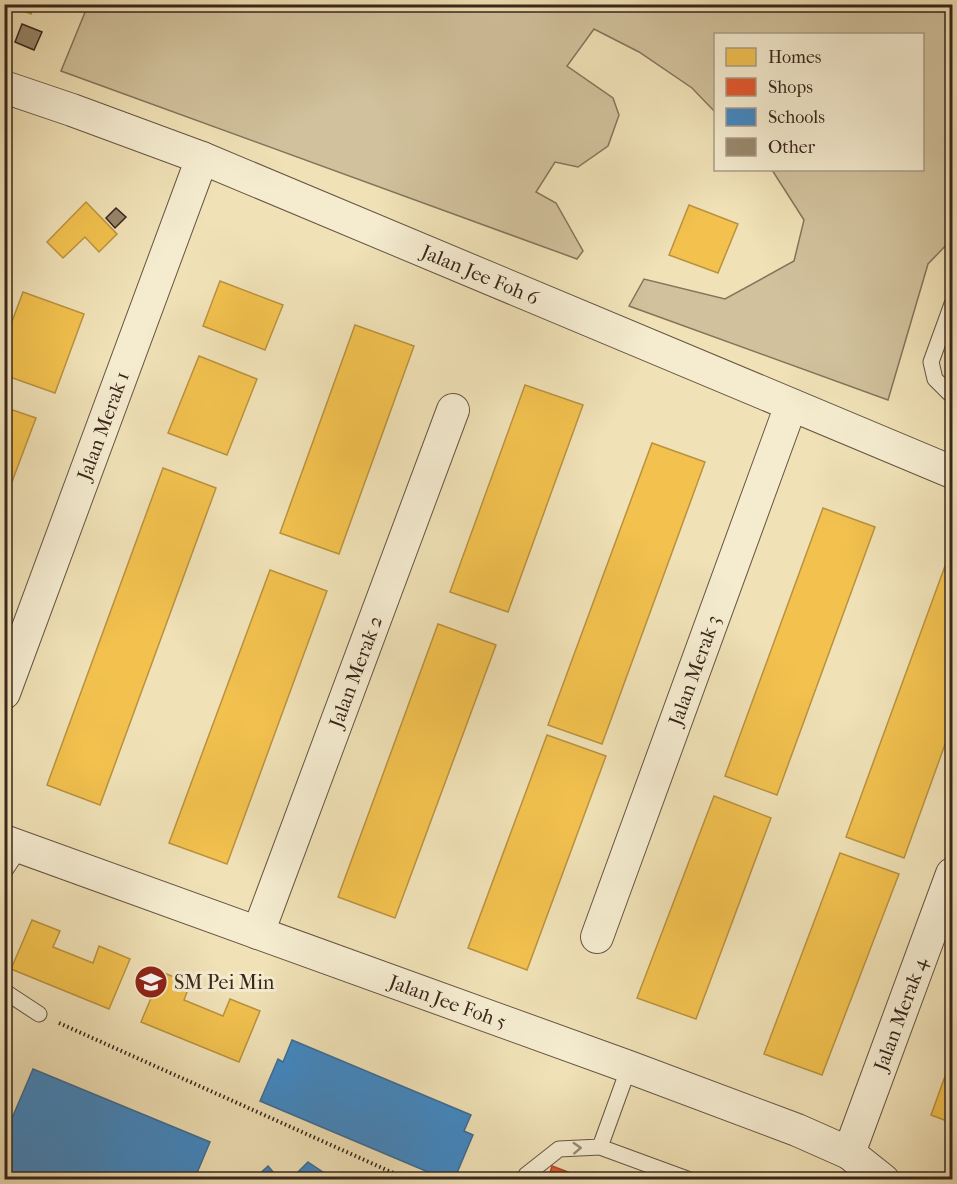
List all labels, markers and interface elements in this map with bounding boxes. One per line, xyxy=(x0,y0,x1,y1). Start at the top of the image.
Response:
legend xyxy=(714,33,924,171)
text: Homes xyxy=(768,47,822,68)
text: Shops xyxy=(768,77,813,98)
text: Schools xyxy=(768,107,825,128)
text: Other xyxy=(768,137,816,158)
street label: Jalan Jee Foh 6 xyxy=(416,239,543,309)
street label: Jalan Merak 1 xyxy=(72,368,134,485)
street label: Jalan Merak 2 xyxy=(323,612,387,733)
street label: Jalan Merak 3 xyxy=(663,612,725,730)
street label: Jalan Merak 4 xyxy=(868,953,932,1076)
school or university icon: SM Pei Min xyxy=(133,964,169,1000)
street label: Jalan Jee Foh 5 xyxy=(384,969,510,1033)
place label: SM Pei Min xyxy=(174,971,275,994)
one-way arrow xyxy=(572,1142,581,1155)

